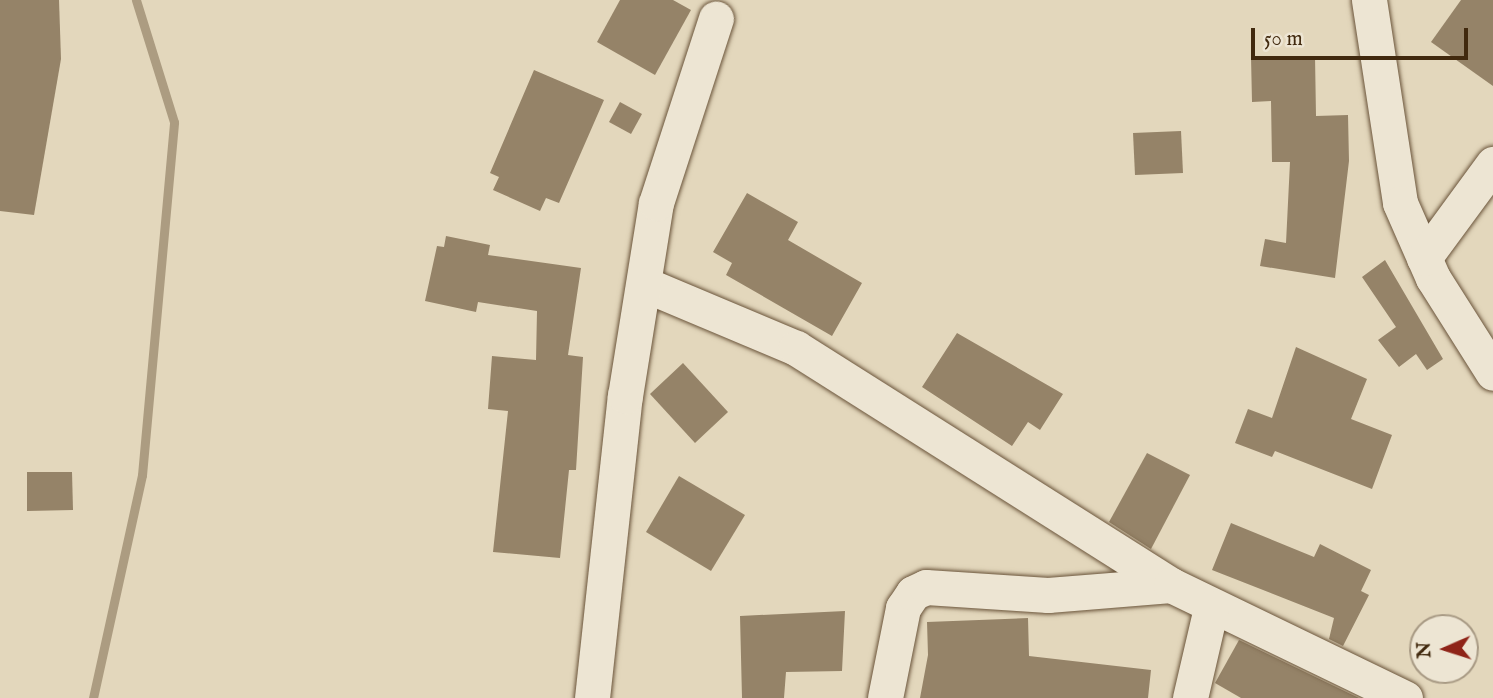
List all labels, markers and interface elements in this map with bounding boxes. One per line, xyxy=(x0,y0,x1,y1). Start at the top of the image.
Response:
scale bar xyxy=(1255,14,1472,58)
text: 50 m xyxy=(1264,26,1303,53)
north arrow xyxy=(1409,614,1479,684)
text: N xyxy=(1413,641,1437,659)

